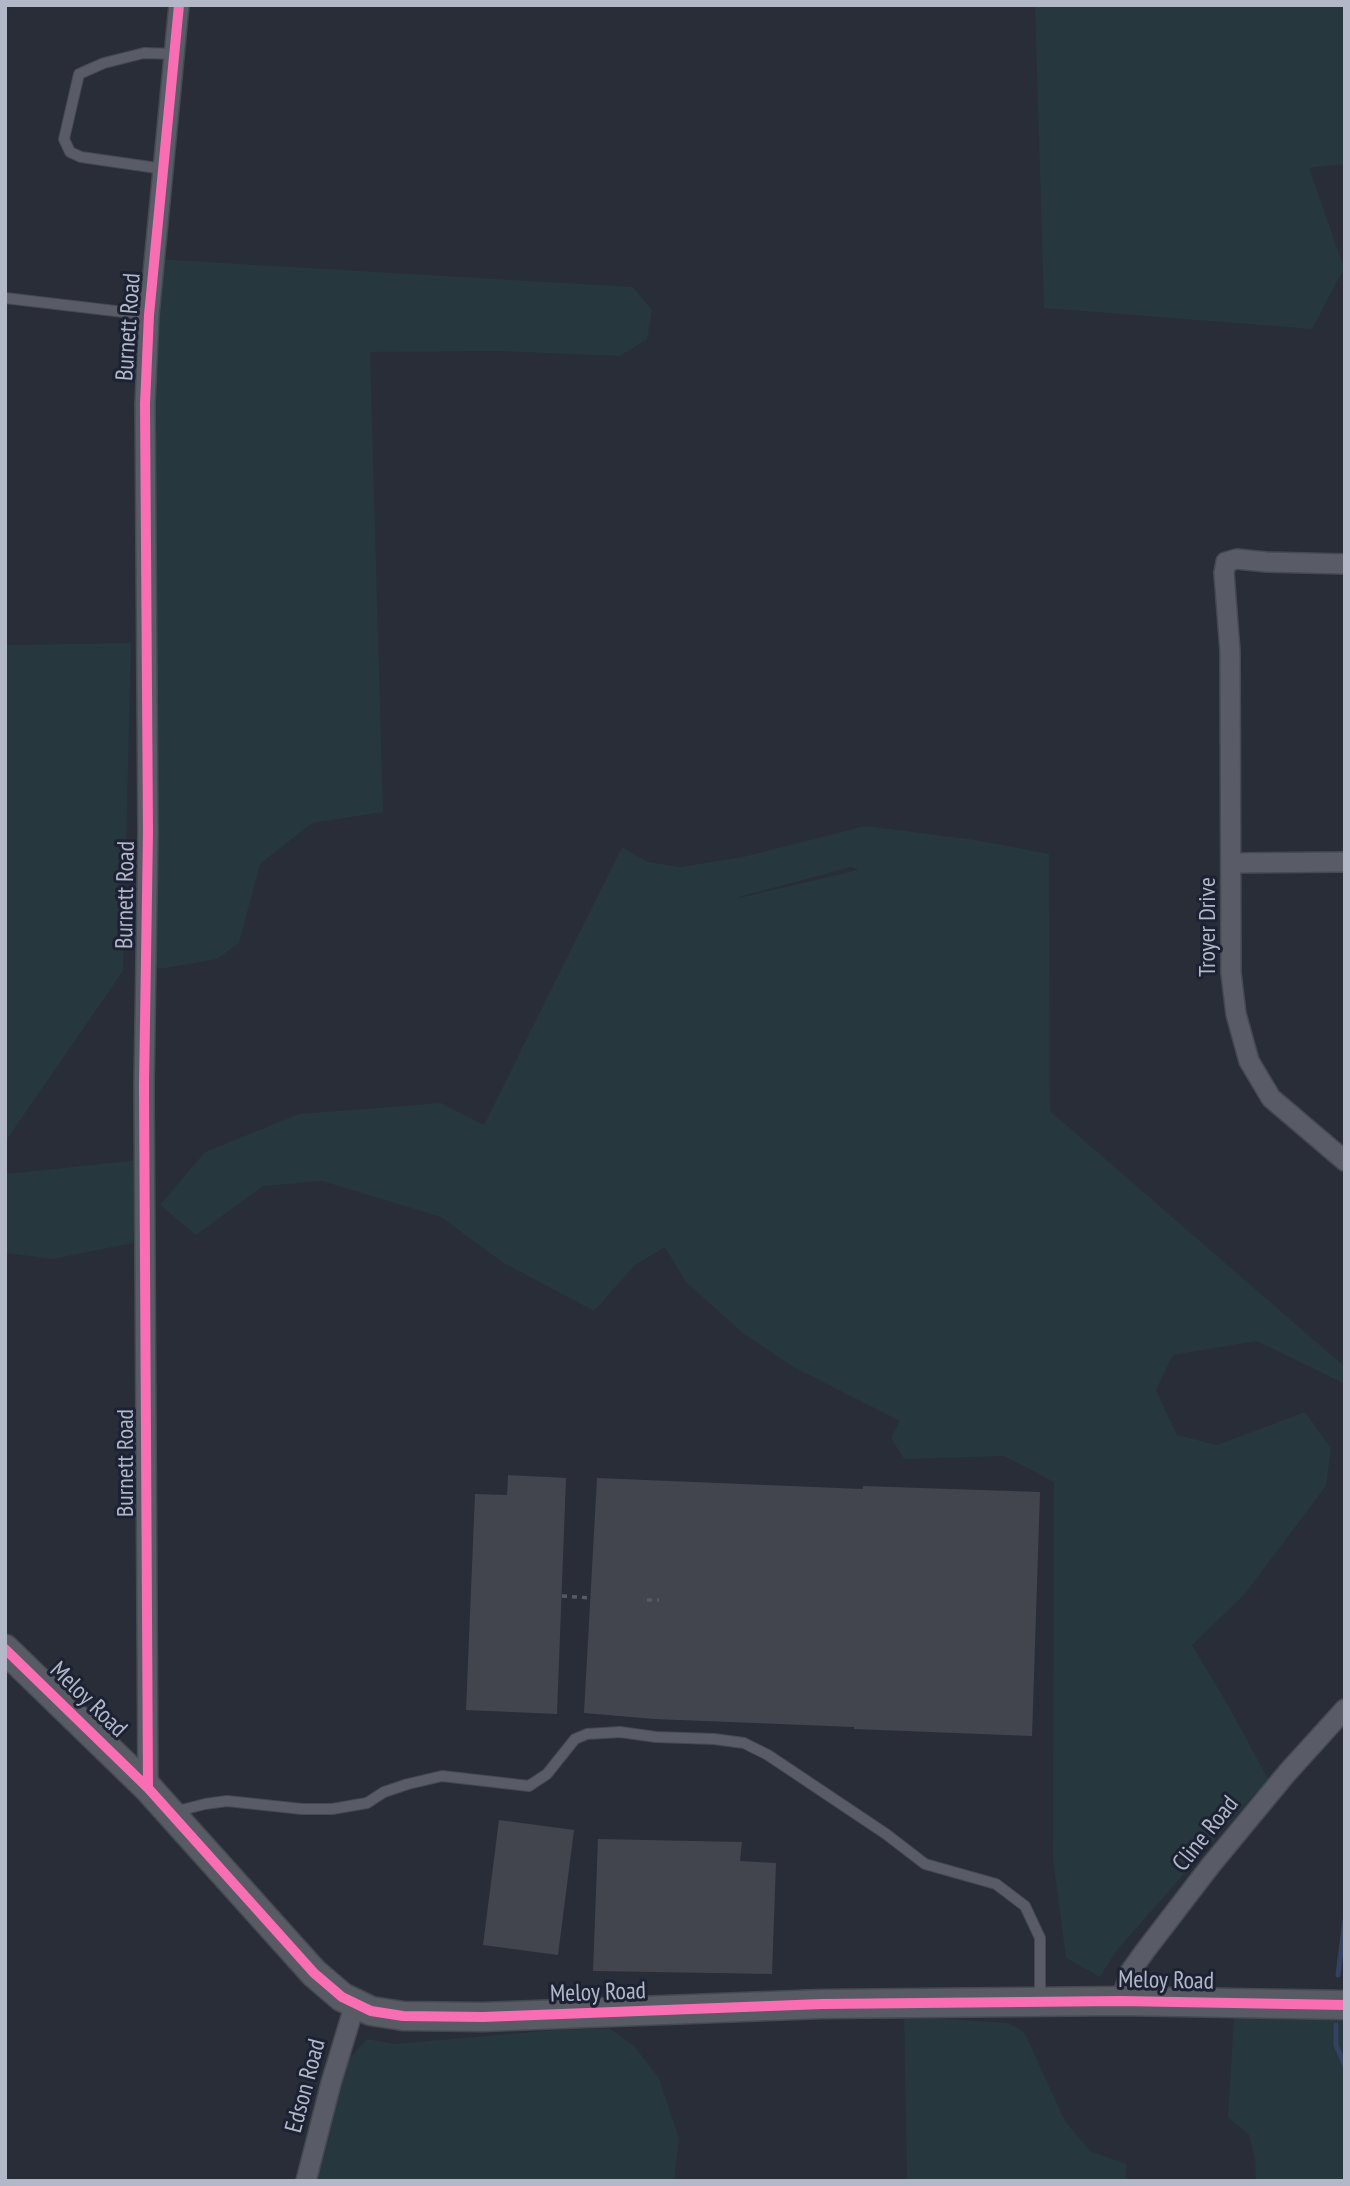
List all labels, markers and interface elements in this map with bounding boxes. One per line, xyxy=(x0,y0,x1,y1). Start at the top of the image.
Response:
street label: Burnett Road xyxy=(111,272,147,382)
street label: Burnett Road xyxy=(111,841,141,949)
street label: Troyer Drive xyxy=(1194,877,1222,977)
street label: Burnett Road xyxy=(112,1409,140,1517)
street label: Meloy Road xyxy=(43,1656,133,1744)
street label: Cline Road xyxy=(1167,1791,1245,1877)
street label: Meloy Road xyxy=(1118,1966,1214,1996)
street label: Meloy Road xyxy=(550,1977,646,2009)
street label: Edson Road xyxy=(280,2036,332,2136)

